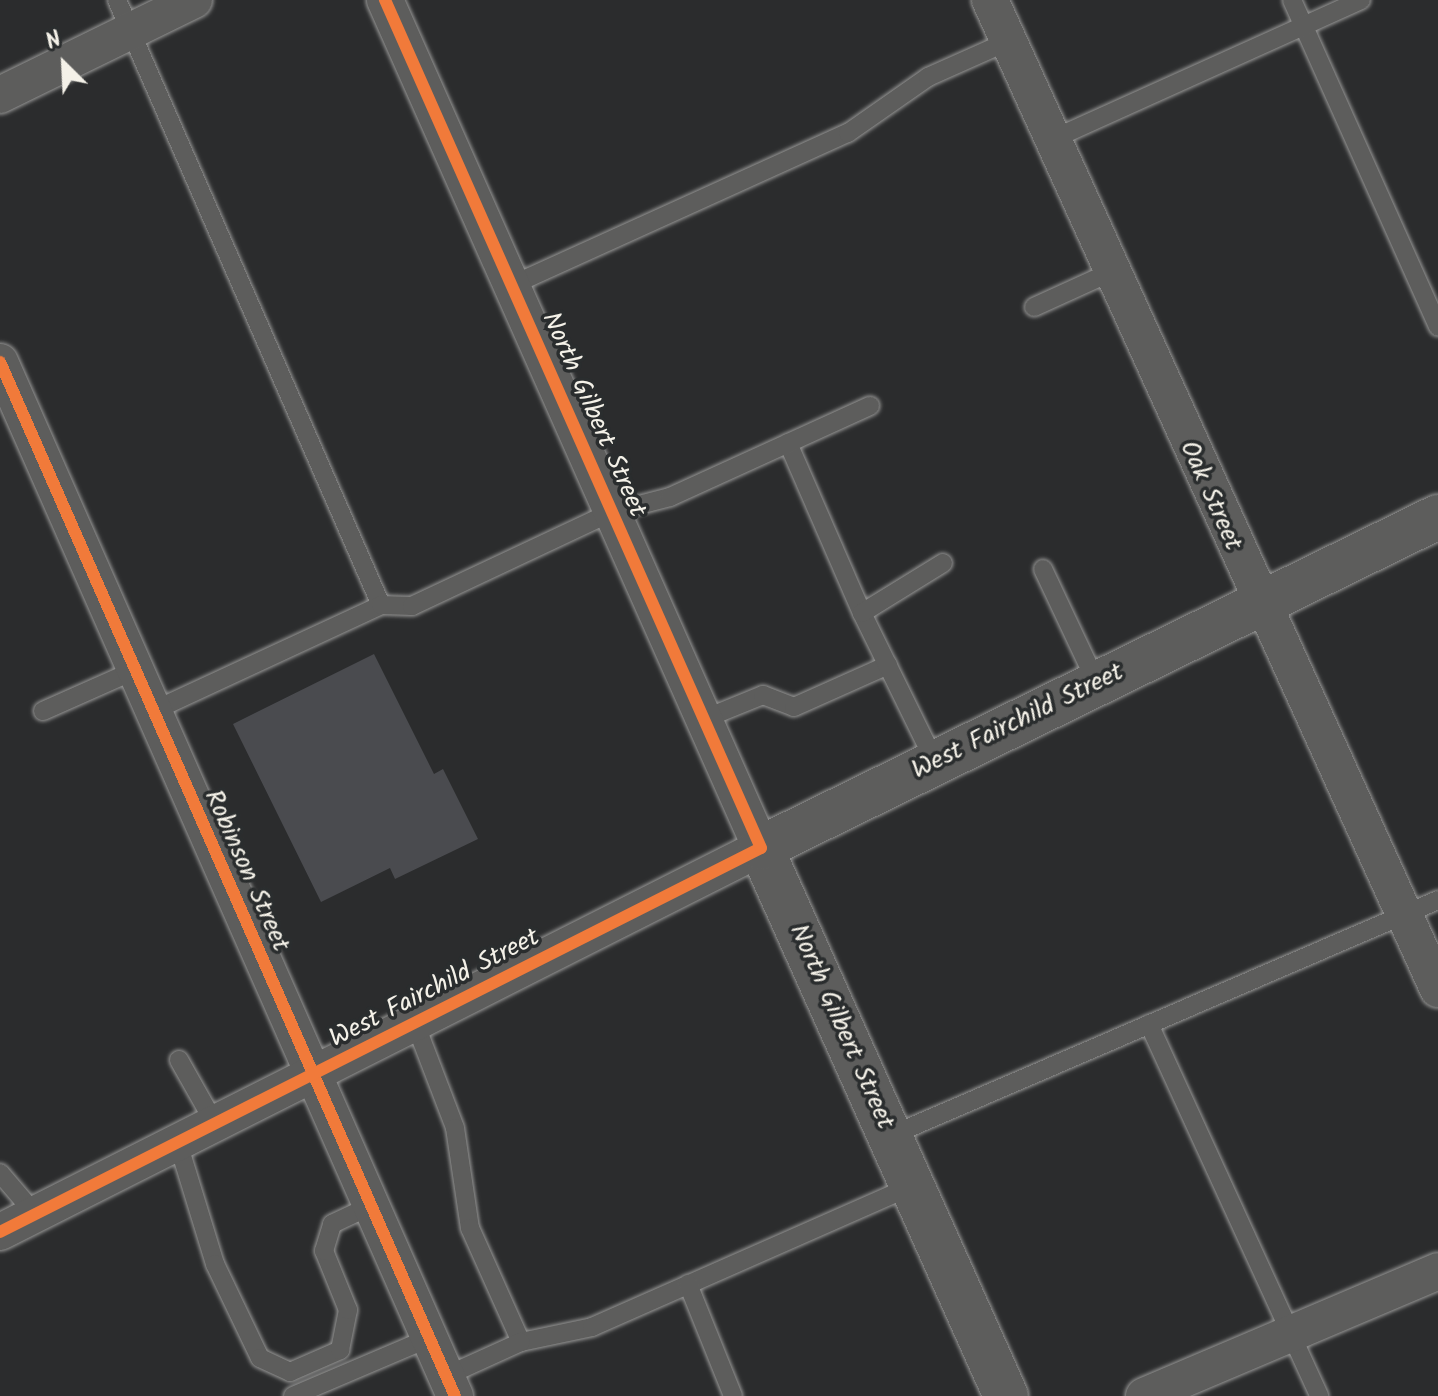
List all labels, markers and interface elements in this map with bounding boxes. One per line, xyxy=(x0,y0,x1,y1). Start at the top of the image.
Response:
text: N xyxy=(41,23,67,60)
north arrow xyxy=(24,24,104,104)
street label: North Gilbert Street xyxy=(534,308,652,522)
street label: Oak Street xyxy=(1172,436,1248,556)
street label: West Fairchild Street xyxy=(907,657,1129,787)
street label: Robinson Street xyxy=(196,785,296,957)
street label: North Gilbert Street xyxy=(782,920,900,1134)
street label: West Fairchild Street xyxy=(325,923,545,1055)

